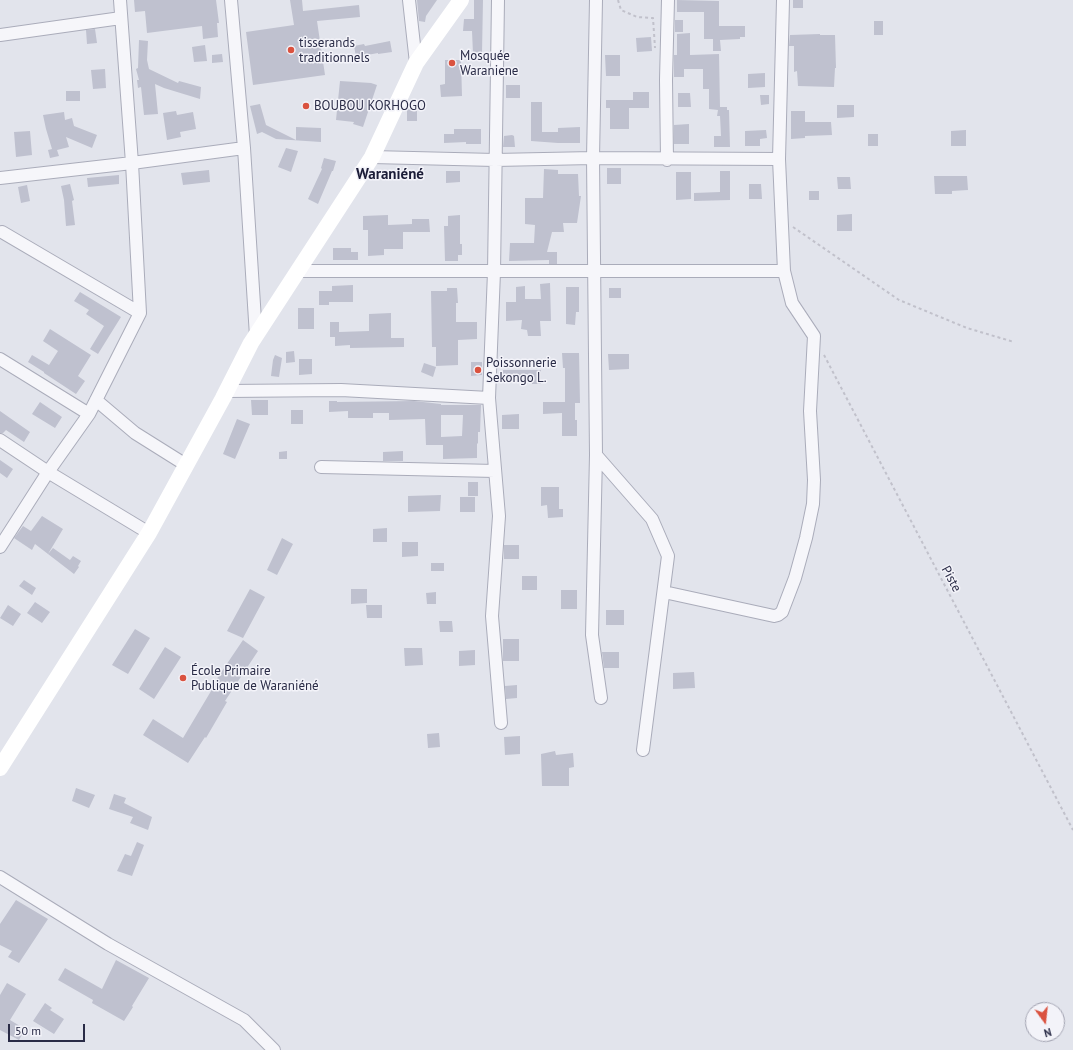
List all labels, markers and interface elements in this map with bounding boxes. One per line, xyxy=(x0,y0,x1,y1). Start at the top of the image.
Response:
place label: tisserands traditionnels xyxy=(299,35,370,66)
marker: tisserands traditionnels xyxy=(286,45,296,55)
place label: Mosquée Waraniene xyxy=(460,48,518,79)
marker: Mosquée Waraniene xyxy=(447,58,457,68)
place label: BOUBOU KORHOGO xyxy=(314,98,426,114)
marker: BOUBOU KORHOGO xyxy=(301,101,311,111)
district label: Waraniéné xyxy=(356,166,424,184)
place label: Poissonnerie Sekongo L. xyxy=(486,355,556,386)
marker: Poissonnerie Sekongo L. xyxy=(473,365,483,375)
street label: Piste xyxy=(938,563,964,595)
place label: École Primaire Publique de Waraniéné xyxy=(191,663,319,694)
marker: École Primaire Publique de Waraniéné xyxy=(178,673,188,683)
north arrow xyxy=(1025,1002,1065,1042)
scale bar xyxy=(10,1016,87,1042)
text: 50 m xyxy=(15,1023,41,1038)
text: N xyxy=(1043,1025,1053,1040)

